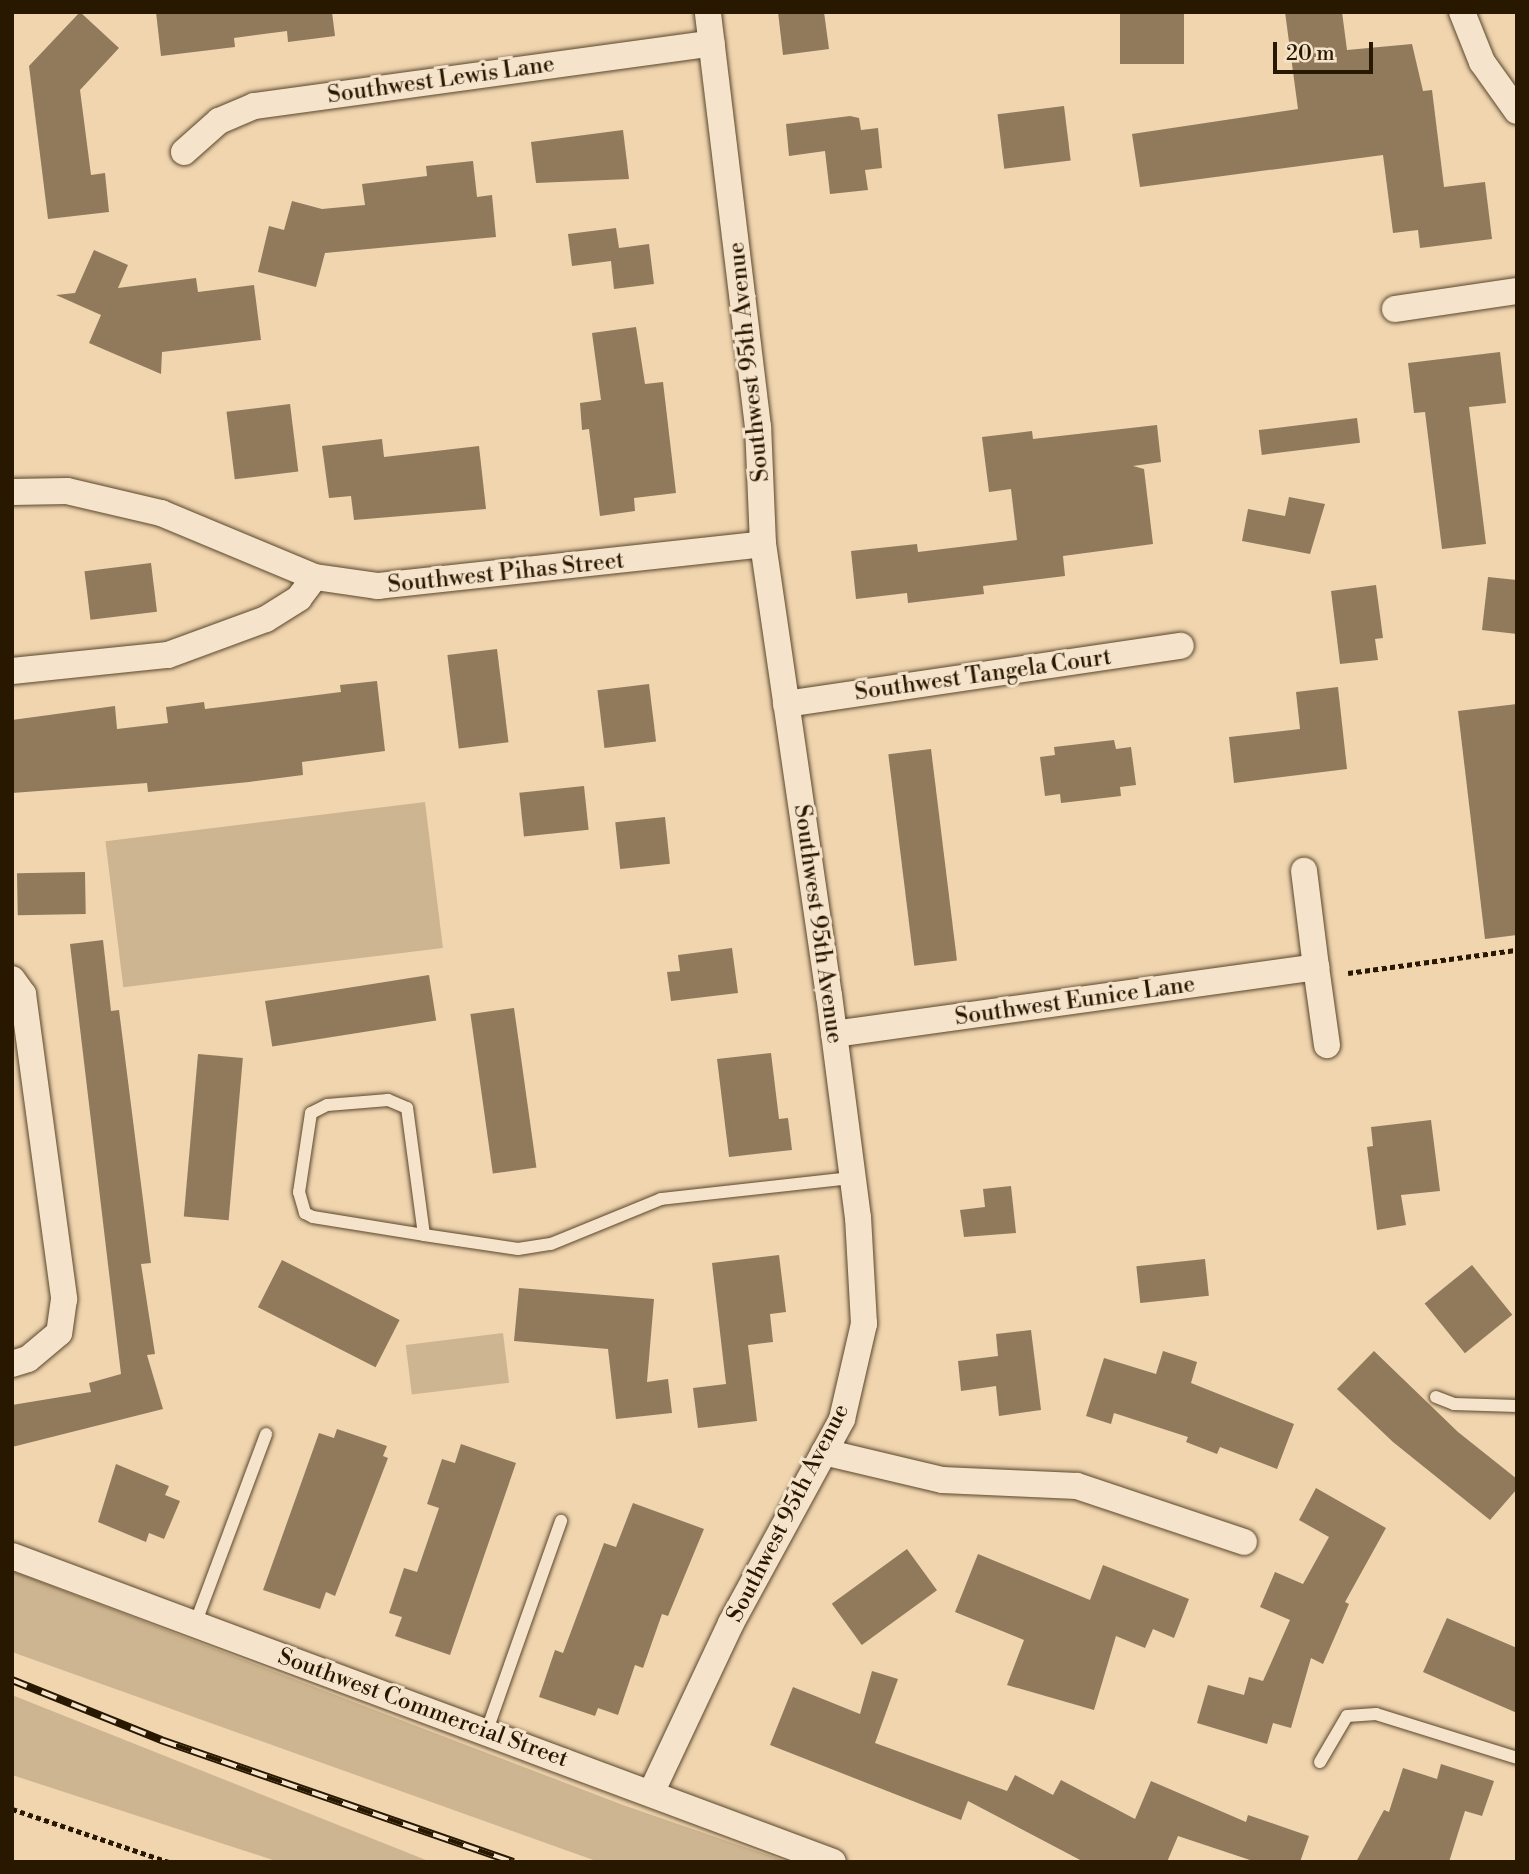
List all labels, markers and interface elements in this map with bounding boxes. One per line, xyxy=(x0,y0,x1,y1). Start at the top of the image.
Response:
scale bar xyxy=(1277,28,1377,72)
text: 20 m xyxy=(1286,41,1335,67)
street label: Southwest Lewis Lane xyxy=(326,50,556,110)
street label: Southwest 95th Avenue xyxy=(723,241,775,483)
street label: Southwest Pihas Street xyxy=(386,547,626,599)
street label: Southwest Tangela Court xyxy=(853,643,1113,707)
street label: Southwest 95th Avenue xyxy=(788,803,848,1045)
street label: Southwest Eunice Lane xyxy=(953,970,1197,1032)
street label: Southwest 95th Avenue xyxy=(721,1399,855,1627)
street label: Southwest Commercial Street xyxy=(274,1643,572,1773)

